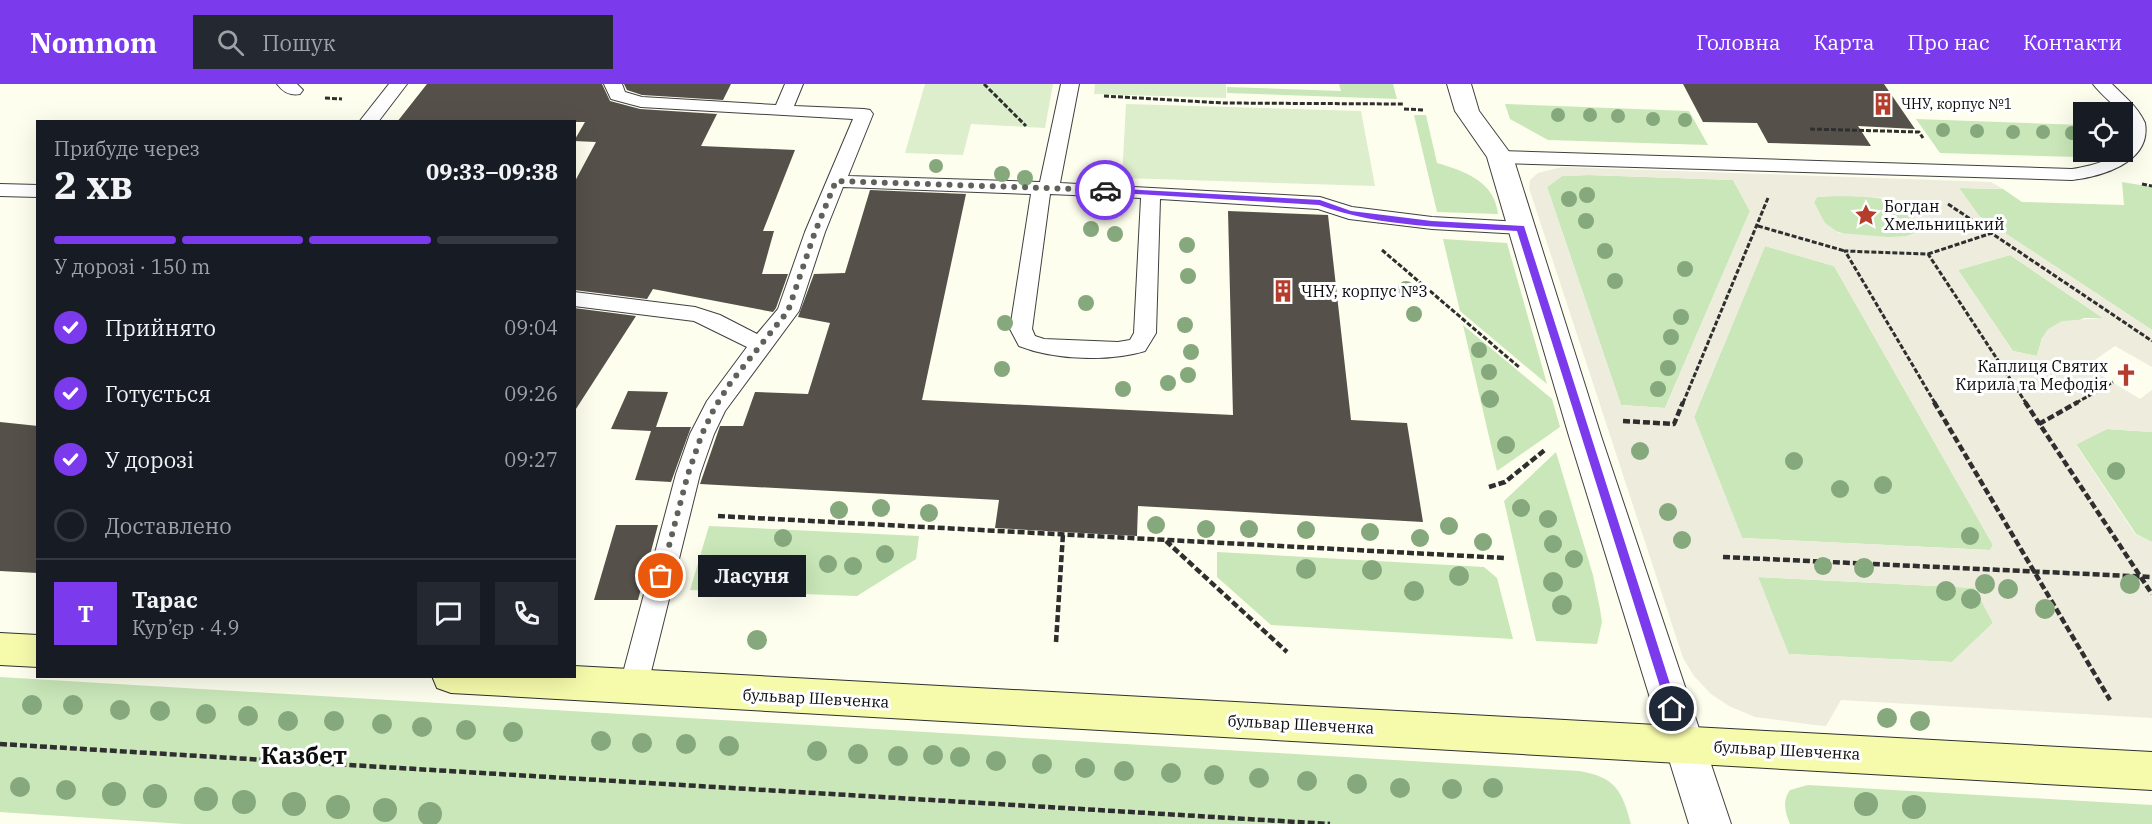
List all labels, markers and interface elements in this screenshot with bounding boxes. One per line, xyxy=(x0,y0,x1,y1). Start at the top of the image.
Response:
search box xyxy=(193,15,613,69)
text: Nomnom xyxy=(30,24,157,61)
icon: search xyxy=(214,26,247,59)
text: Пошук xyxy=(262,28,336,57)
text: Головна xyxy=(1696,28,1780,56)
text: Карта xyxy=(1813,28,1874,56)
text: Про нас xyxy=(1907,28,1990,56)
text: Контакти xyxy=(2023,28,2122,56)
building icon: ЧНУ, корпус №1 xyxy=(1870,91,1896,117)
place label: ЧНУ, корпус №1 xyxy=(1901,95,2012,113)
map controls xyxy=(2073,102,2133,162)
button: locate xyxy=(2073,102,2133,162)
text: Прибуде через xyxy=(54,135,200,162)
text: 09:33–09:38 xyxy=(426,157,558,186)
text: 2 хв xyxy=(54,159,133,210)
courier xyxy=(1075,160,1135,220)
icon: car xyxy=(1089,174,1122,207)
place label: Богдан Хмельницький xyxy=(1884,196,2005,234)
place icon: Богдан Хмельницький xyxy=(1853,202,1879,228)
text: У дорозі · 150 m xyxy=(54,253,210,280)
building icon: ЧНУ, корпус №3 xyxy=(1270,278,1296,304)
place label: ЧНУ, корпус №3 xyxy=(1301,281,1428,301)
icon: check xyxy=(54,311,87,344)
text: Прийнято xyxy=(105,313,216,342)
text: 09:04 xyxy=(504,314,558,341)
place label: Каплиця Святих Кирила та Мефодія xyxy=(1955,356,2108,394)
church icon: Каплиця Святих Кирила та Мефодія xyxy=(2113,362,2139,388)
icon: check xyxy=(54,377,87,410)
text: Готується xyxy=(105,379,211,408)
text: 09:26 xyxy=(504,380,558,407)
icon: check xyxy=(54,443,87,476)
text: У дорозі xyxy=(105,445,194,474)
text: 09:27 xyxy=(504,446,558,473)
text: Доставлено xyxy=(105,511,232,540)
pin xyxy=(635,550,686,601)
callout: Ласуня xyxy=(697,555,805,597)
icon: bag xyxy=(644,559,677,592)
text: Ласуня xyxy=(715,562,789,589)
button: chat xyxy=(417,582,480,645)
button: phone xyxy=(495,582,558,645)
text: Тарас xyxy=(132,585,198,614)
text: Т xyxy=(78,599,93,628)
text: Кур’єр · 4.9 xyxy=(132,614,239,641)
pin xyxy=(1646,683,1697,734)
street label: бульвар Шевченка xyxy=(742,684,890,712)
icon: home xyxy=(1655,692,1688,725)
street label: бульвар Шевченка xyxy=(1227,710,1375,738)
street label: бульвар Шевченка xyxy=(1713,736,1861,764)
district label: Казбет xyxy=(261,739,347,771)

